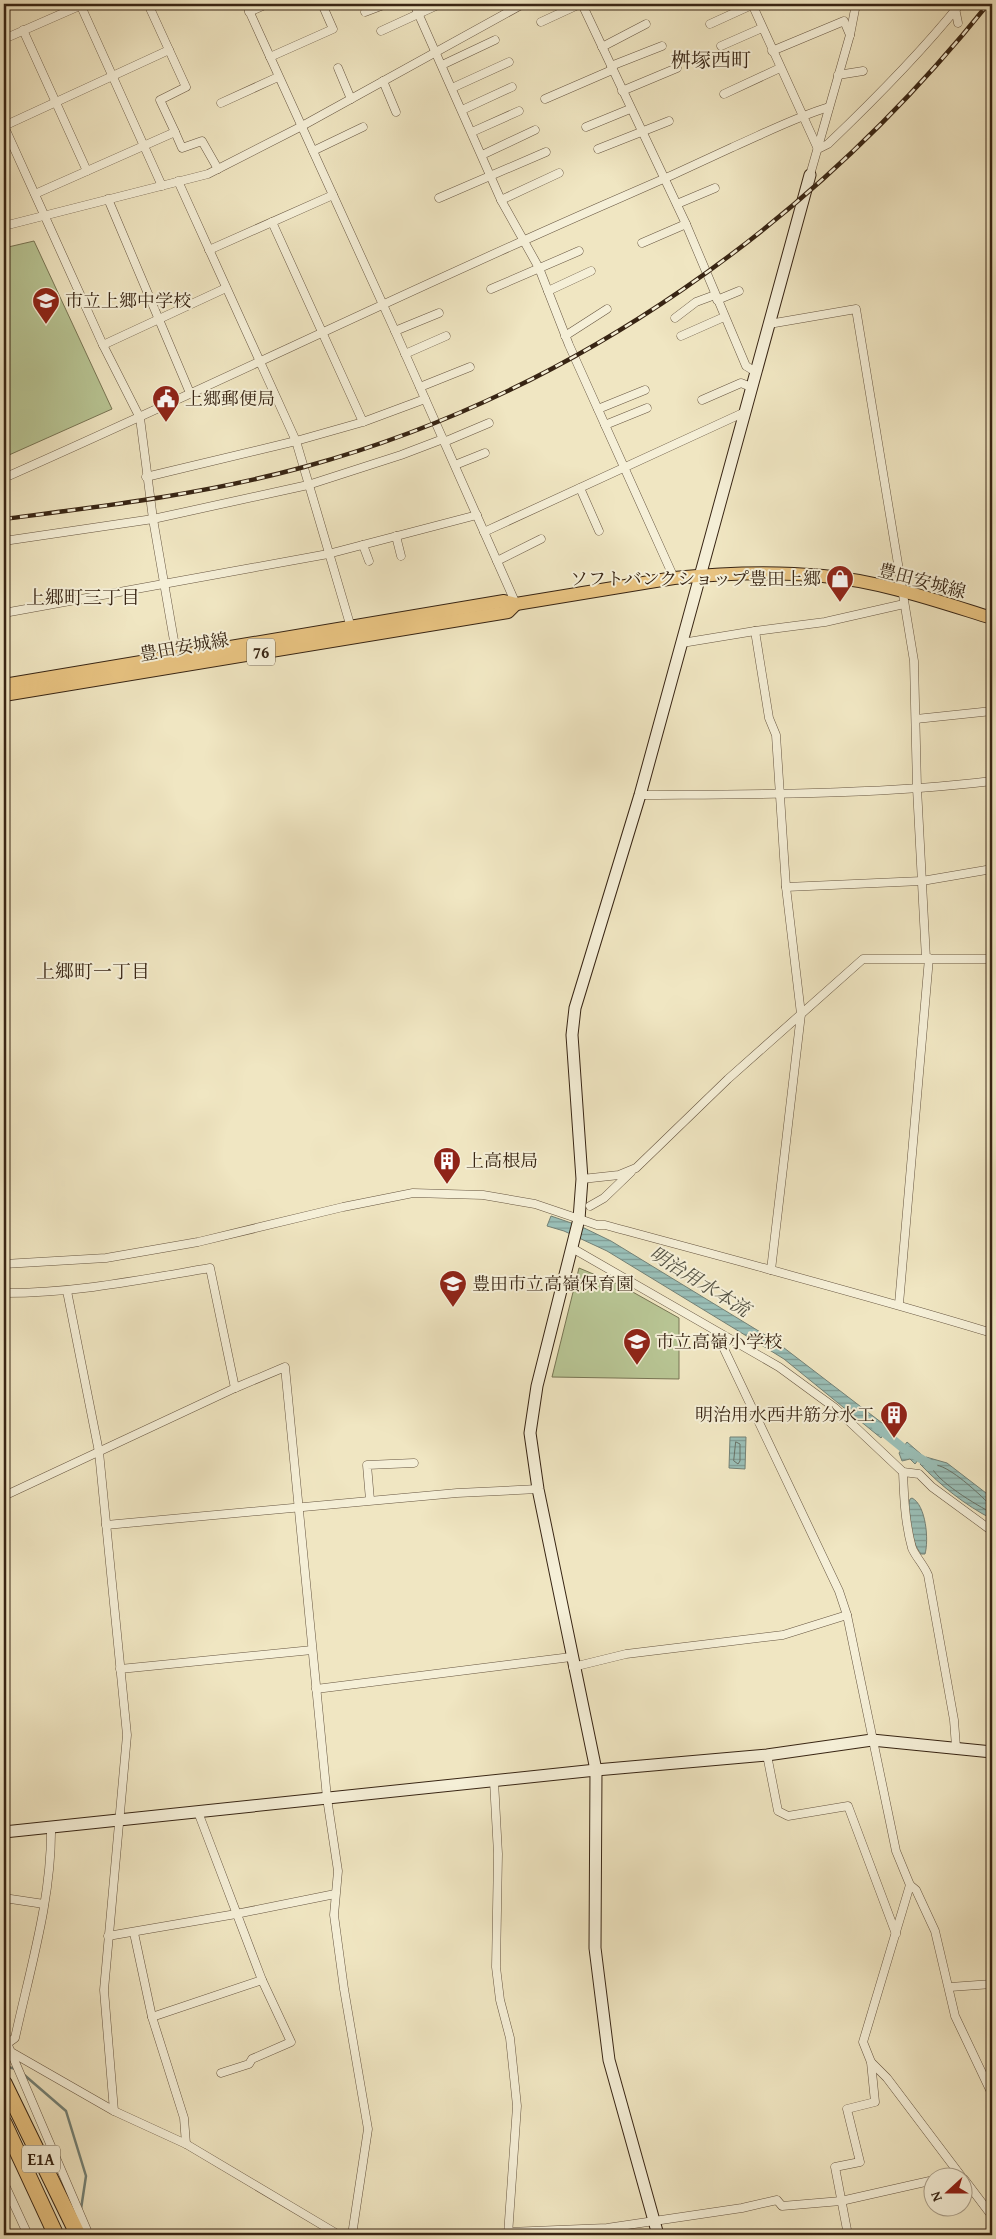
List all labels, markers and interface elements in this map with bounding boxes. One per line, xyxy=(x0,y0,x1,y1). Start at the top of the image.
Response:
district label: 桝塚西町 xyxy=(671,45,751,74)
school or university icon: 市立上郷中学校 xyxy=(31,286,61,325)
place label: 市立上郷中学校 xyxy=(65,287,191,314)
public building icon: 上郷郵便局 xyxy=(151,384,181,423)
place label: 上郷郵便局 xyxy=(185,385,275,412)
street label: 豊田安城線 xyxy=(875,556,969,605)
shop icon: ソフトバンクショップ豊田上郷 xyxy=(825,564,855,603)
place label: ソフトバンクショップ豊田上郷 xyxy=(570,565,821,592)
district label: 上郷町三丁目 xyxy=(26,583,140,611)
street label: 豊田安城線 xyxy=(137,625,231,668)
road number: 76 xyxy=(247,638,275,666)
district label: 上郷町一丁目 xyxy=(36,957,150,985)
building icon: 上高根局 xyxy=(432,1146,462,1185)
place label: 上高根局 xyxy=(466,1147,538,1174)
water label: 明治用水本流 xyxy=(644,1239,758,1325)
school or university icon: 豊田市立高嶺保育園 xyxy=(438,1269,468,1308)
place label: 豊田市立高嶺保育園 xyxy=(472,1270,634,1297)
school or university icon: 市立高嶺小学校 xyxy=(622,1327,652,1366)
place label: 市立高嶺小学校 xyxy=(656,1328,782,1355)
building icon: 明治用水西井筋分水工 xyxy=(879,1400,909,1439)
place label: 明治用水西井筋分水工 xyxy=(695,1401,875,1428)
road number: E1A xyxy=(22,2146,60,2172)
north arrow xyxy=(924,2166,974,2216)
text: N xyxy=(925,2188,947,2205)

